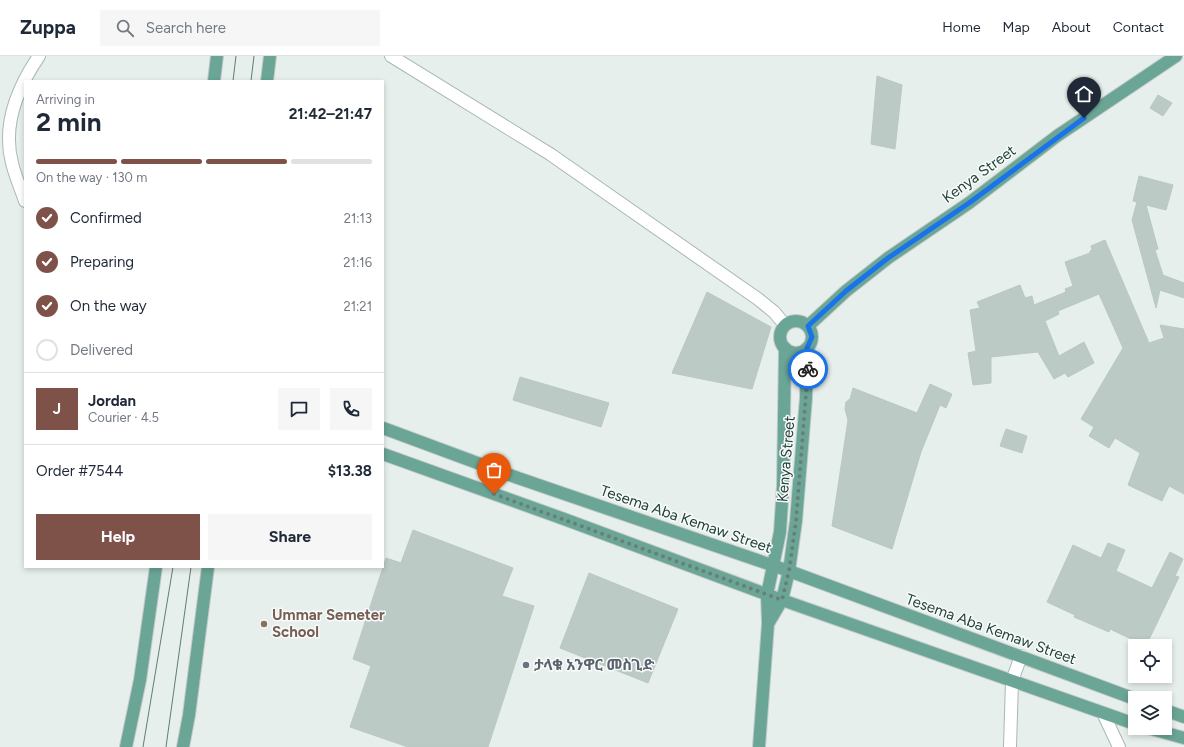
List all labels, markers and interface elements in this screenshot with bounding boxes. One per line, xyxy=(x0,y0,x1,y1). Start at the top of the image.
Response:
search box xyxy=(100,10,380,46)
text: Zuppa xyxy=(20,16,76,39)
icon: search xyxy=(114,17,136,39)
text: Search here xyxy=(146,19,226,37)
text: Home xyxy=(942,19,981,36)
text: Map xyxy=(1003,19,1030,36)
text: About xyxy=(1052,19,1091,36)
text: Contact xyxy=(1113,19,1164,36)
pin xyxy=(1067,77,1101,118)
icon: home xyxy=(1073,83,1095,105)
text: Arriving in xyxy=(36,92,95,107)
text: 21:42–21:47 xyxy=(289,105,372,123)
text: 2 min xyxy=(36,106,102,138)
street label: Kenya Street xyxy=(939,141,1020,207)
text: On the way · 130 m xyxy=(36,170,147,185)
icon: check xyxy=(36,207,58,229)
text: Confirmed xyxy=(70,209,142,227)
text: 21:13 xyxy=(344,211,372,226)
icon: check xyxy=(36,251,58,273)
text: Preparing xyxy=(70,253,134,271)
text: 21:16 xyxy=(343,255,372,270)
icon: check xyxy=(36,295,58,317)
text: On the way xyxy=(70,297,147,315)
text: 21:21 xyxy=(343,299,372,314)
text: Delivered xyxy=(70,341,133,359)
courier xyxy=(788,349,828,389)
icon: bike xyxy=(797,358,819,380)
button: chat xyxy=(278,388,320,430)
button: phone xyxy=(330,388,372,430)
text: Jordan xyxy=(88,392,136,410)
text: J xyxy=(53,400,61,418)
text: Courier · 4.5 xyxy=(88,410,159,425)
street label: Kenya Street xyxy=(773,415,799,503)
pin xyxy=(477,453,511,494)
icon: bag xyxy=(483,459,505,481)
text: Order #7544 xyxy=(36,462,123,480)
text: $13.38 xyxy=(328,462,372,480)
street label: Tesema Aba Kemaw Street xyxy=(598,481,774,557)
button: Help xyxy=(36,514,200,560)
button: Share xyxy=(208,514,372,560)
street label: Tesema Aba Kemaw Street xyxy=(903,590,1079,668)
place label: Ummar Semeter School xyxy=(272,606,385,641)
marker: Ummar Semeter School xyxy=(259,619,269,629)
map controls xyxy=(1128,639,1172,735)
button: locate xyxy=(1128,639,1172,683)
place label: ታላቁ አንዋር መስጊድ xyxy=(534,656,655,674)
marker: ታላቁ አንዋር መስጊድ xyxy=(521,660,531,670)
button: layers xyxy=(1128,691,1172,735)

